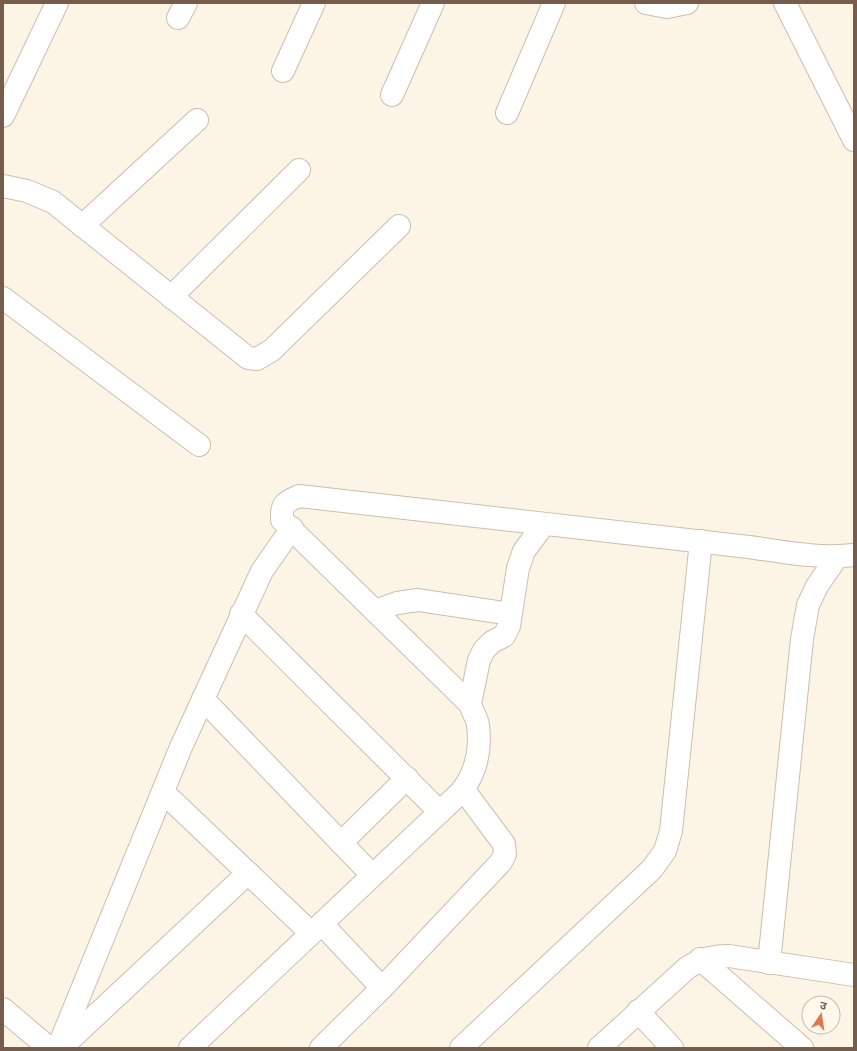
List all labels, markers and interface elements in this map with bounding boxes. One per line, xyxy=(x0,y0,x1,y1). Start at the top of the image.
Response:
north arrow xyxy=(801,995,841,1035)
text: उ xyxy=(819,998,829,1012)

